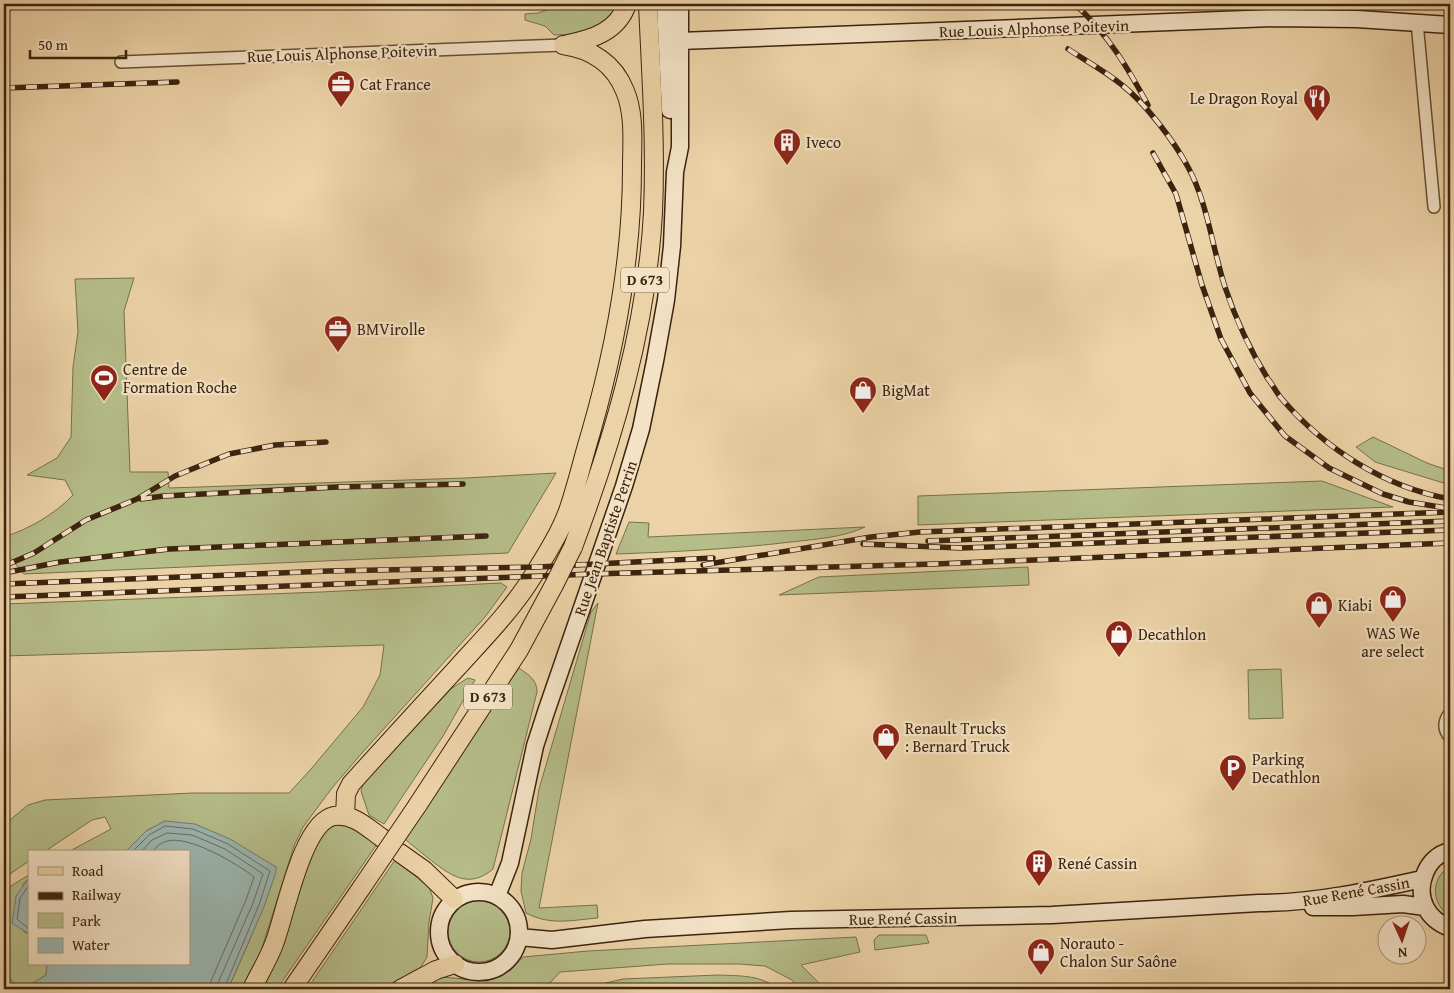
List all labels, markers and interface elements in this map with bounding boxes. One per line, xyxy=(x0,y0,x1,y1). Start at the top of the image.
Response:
street label: Rue Louis Alphonse Poitevin xyxy=(939,13,1129,43)
scale bar xyxy=(30,28,126,60)
text: 50 m xyxy=(38,34,69,55)
street label: Rue Louis Alphonse Poitevin xyxy=(247,38,437,68)
office icon: Cat France xyxy=(326,69,356,108)
place label: Cat France xyxy=(360,72,431,96)
restaurant icon: Le Dragon Royal xyxy=(1302,83,1332,122)
place label: Le Dragon Royal xyxy=(1190,86,1299,110)
building icon: Iveco xyxy=(772,127,802,166)
place label: Iveco xyxy=(806,130,841,154)
road number: D 673 xyxy=(621,268,669,292)
office icon: BMVirolle xyxy=(323,314,353,353)
place label: BMVirolle xyxy=(357,317,425,341)
place label: Centre de Formation Roche xyxy=(123,357,237,399)
sports icon: Centre de Formation Roche xyxy=(89,363,119,402)
shop icon: BigMat xyxy=(848,375,878,414)
place label: BigMat xyxy=(882,378,930,402)
street label: Rue Jean Baptiste Perrin xyxy=(567,457,643,619)
shop icon: WAS We are select xyxy=(1378,584,1408,623)
shop icon: Kiabi xyxy=(1304,590,1334,629)
place label: Kiabi xyxy=(1338,593,1373,617)
shop icon: Decathlon xyxy=(1104,619,1134,658)
place label: WAS We are select xyxy=(1361,621,1425,663)
place label: Decathlon xyxy=(1138,622,1206,646)
road number: D 673 xyxy=(464,684,512,710)
place label: Renault Trucks : Bernard Truck xyxy=(905,716,1011,758)
shop icon: Renault Trucks : Bernard Truck xyxy=(871,722,901,761)
place label: Parking Decathlon xyxy=(1252,747,1320,789)
parking icon: Parking Decathlon xyxy=(1218,753,1248,792)
building icon: René Cassin xyxy=(1024,848,1054,887)
legend xyxy=(28,850,190,966)
place label: René Cassin xyxy=(1058,851,1137,875)
text: Road xyxy=(72,860,103,881)
street label: Rue René Cassin xyxy=(1301,870,1411,912)
text: Railway xyxy=(72,884,122,905)
street label: Rue René Cassin xyxy=(849,905,957,931)
text: Park xyxy=(72,910,101,931)
north arrow xyxy=(1376,916,1426,966)
place label: Norauto - Chalon Sur Saône xyxy=(1060,931,1177,973)
text: Water xyxy=(72,934,110,955)
shop icon: Norauto - Chalon Sur Saône xyxy=(1026,937,1056,976)
text: N xyxy=(1397,943,1408,963)

